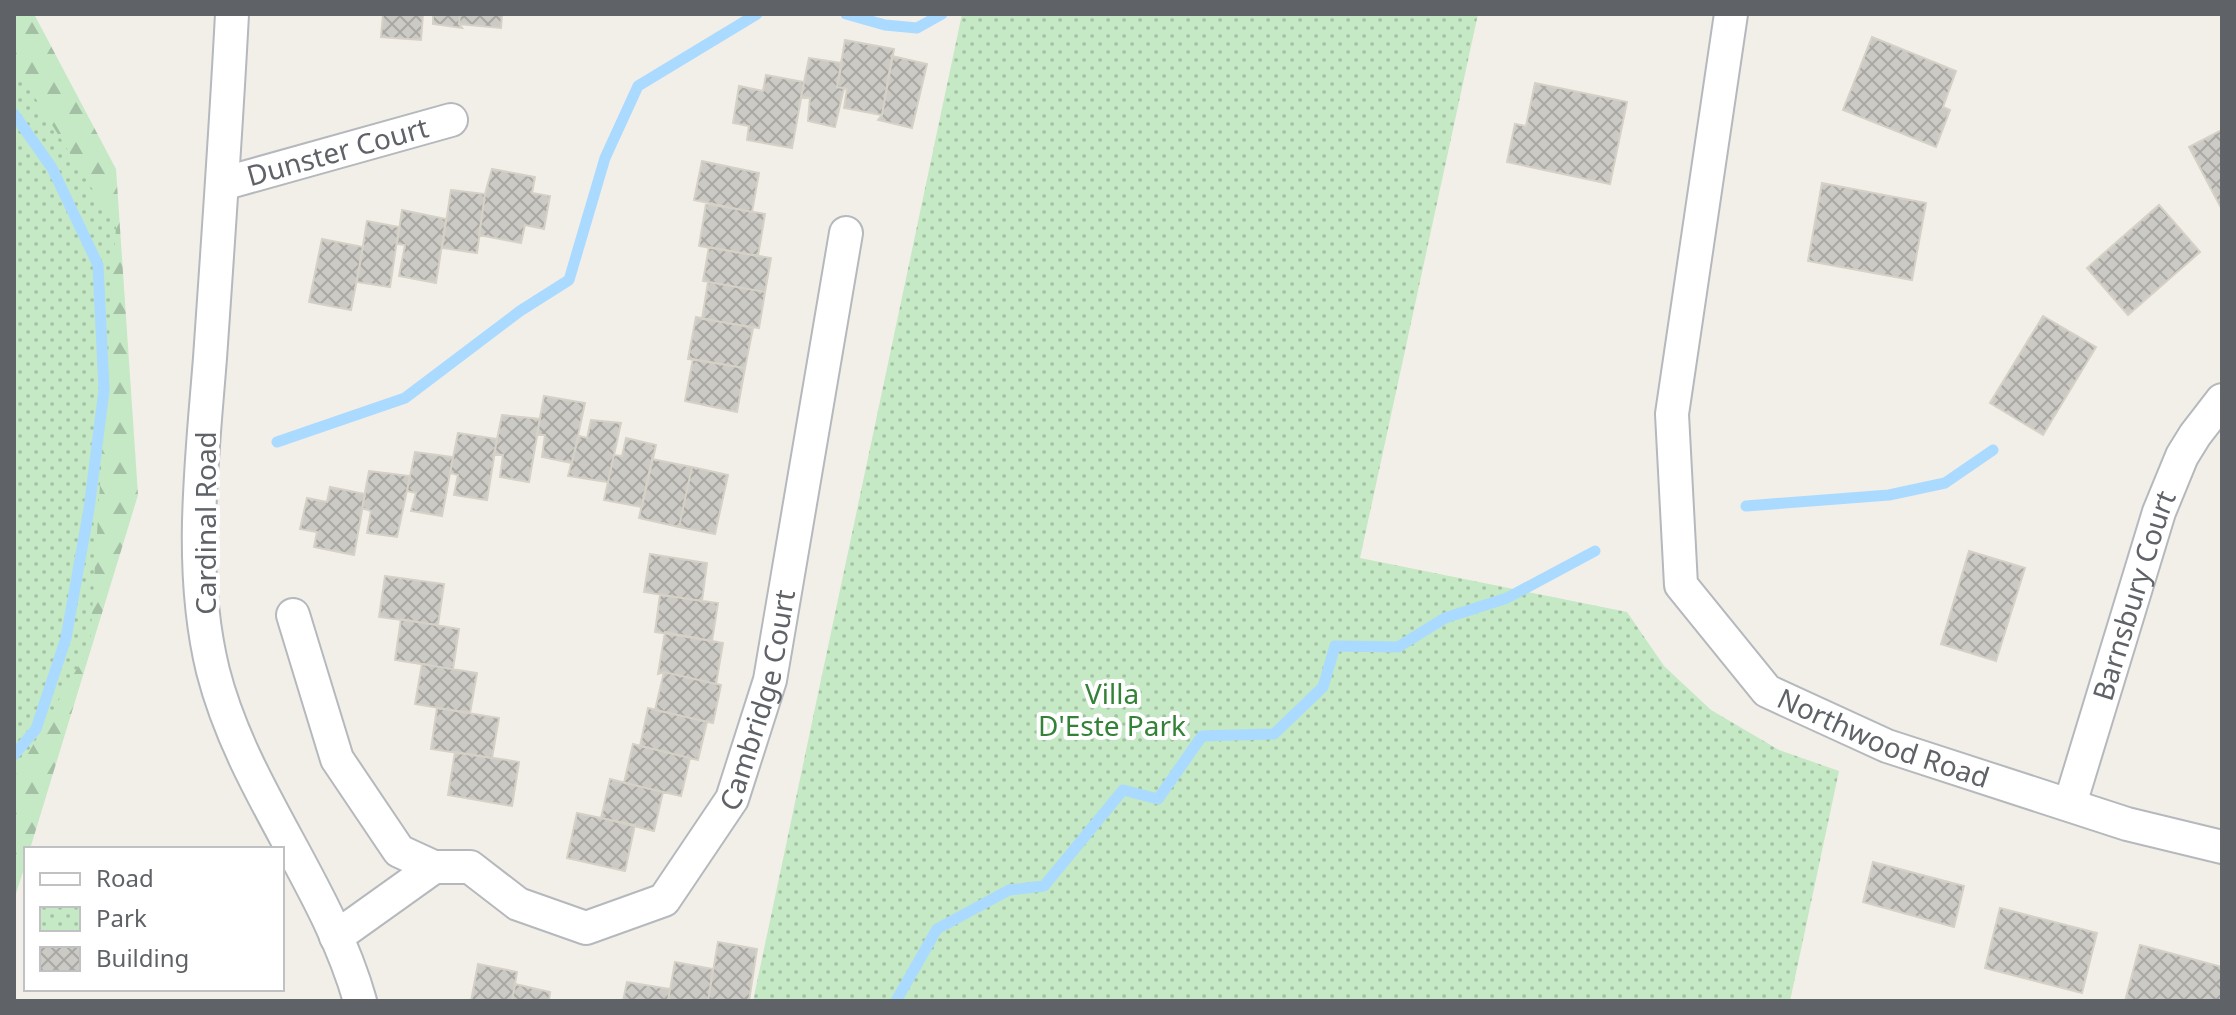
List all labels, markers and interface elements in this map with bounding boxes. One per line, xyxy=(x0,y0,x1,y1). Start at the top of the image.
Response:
street label: Dunster Court xyxy=(242,107,432,194)
street label: Cardinal Road xyxy=(186,431,224,615)
street label: Barnsbury Court xyxy=(2083,484,2184,705)
street label: Cambridge Court xyxy=(709,587,803,818)
park label: Villa D'Este Park xyxy=(1038,674,1186,744)
street label: Northwood Road xyxy=(1772,678,1994,796)
legend xyxy=(24,847,284,991)
text: Road xyxy=(96,861,154,894)
text: Park xyxy=(96,901,147,934)
text: Building xyxy=(96,941,189,974)

